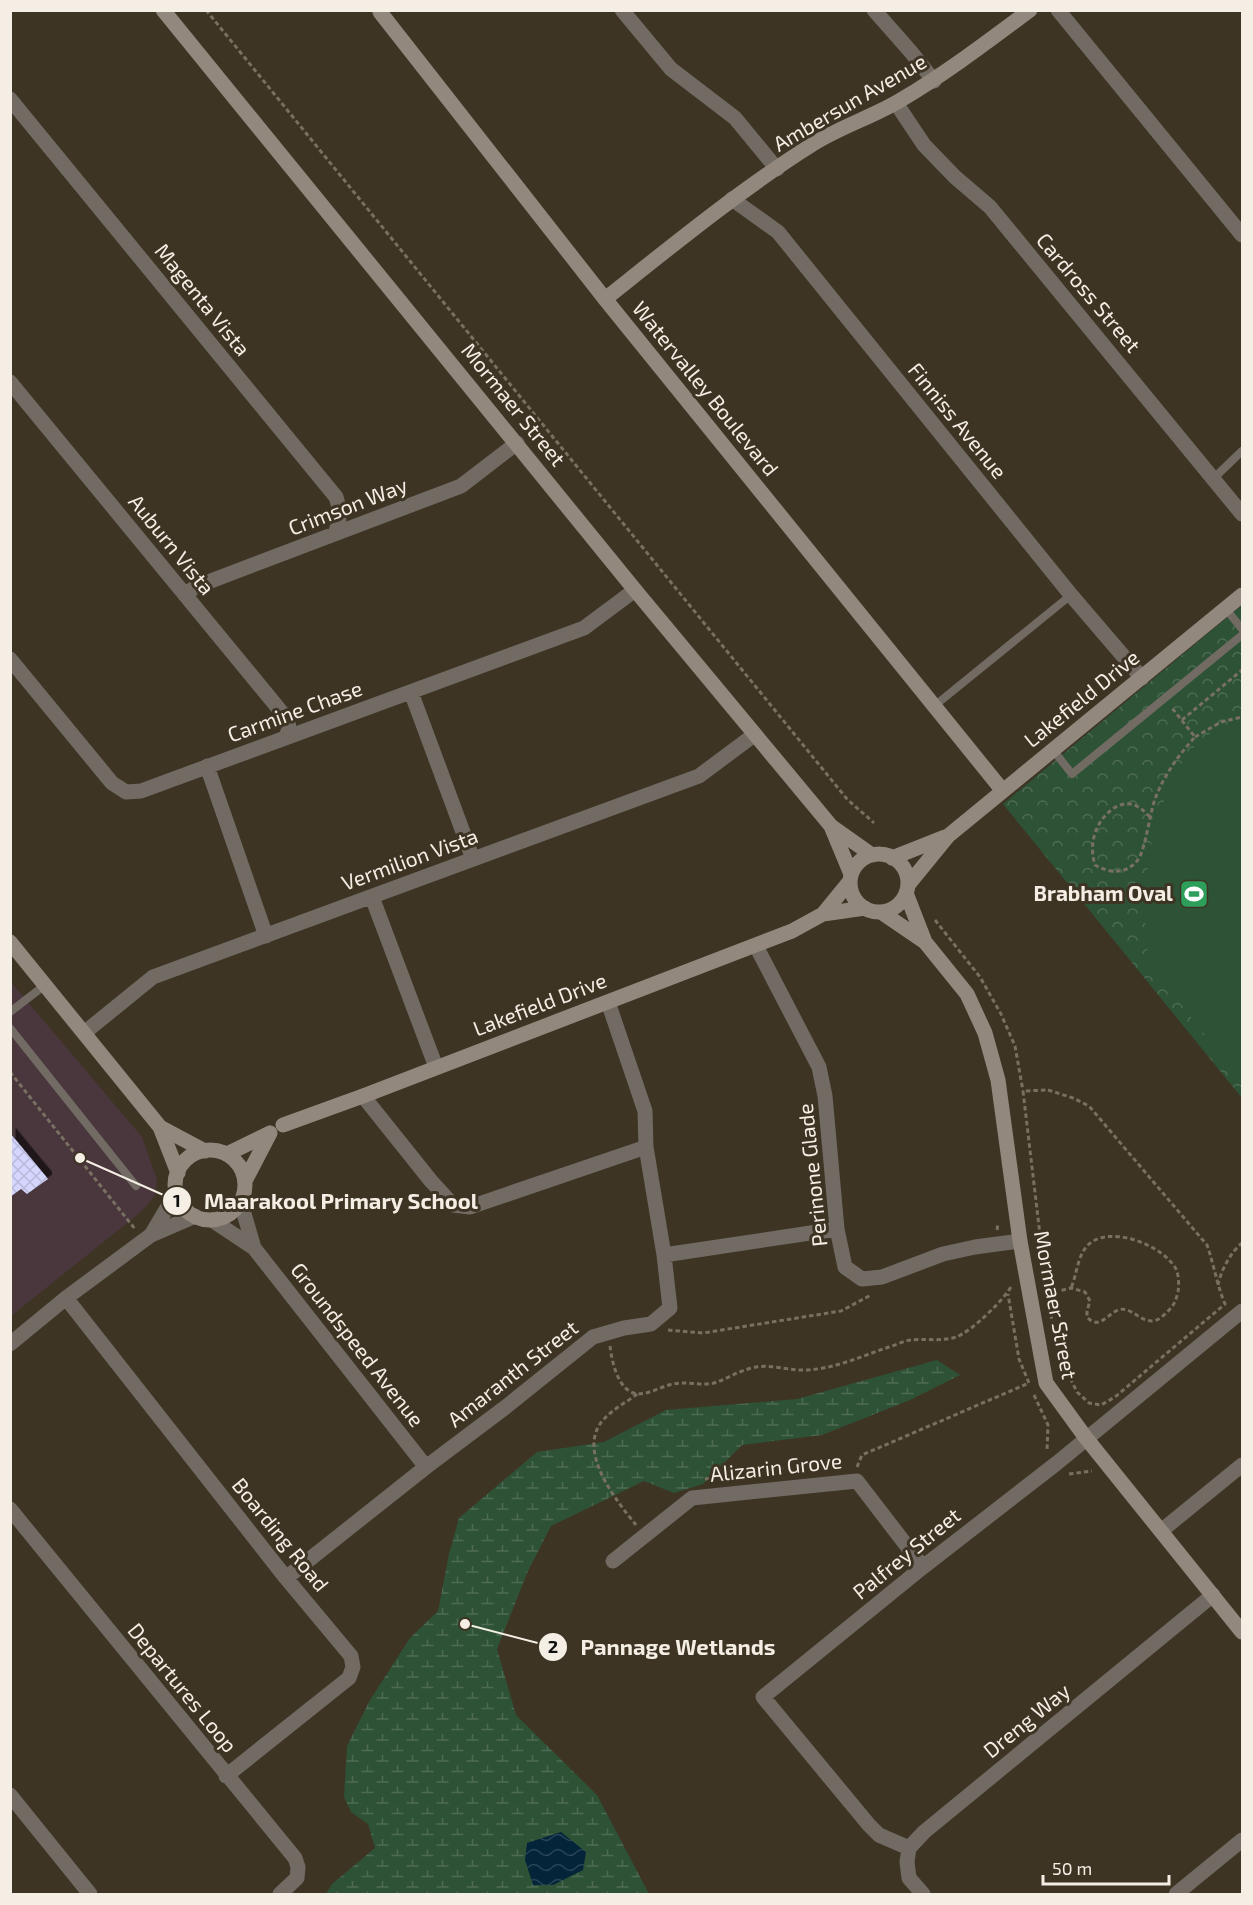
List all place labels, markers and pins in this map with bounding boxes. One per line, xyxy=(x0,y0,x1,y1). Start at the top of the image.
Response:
sports icon: Brabham Oval xyxy=(1178,878,1210,910)
place label: Brabham Oval xyxy=(1034,880,1173,905)
callout: Maarakool Primary School xyxy=(162,1181,491,1221)
callout: Pannage Wetlands xyxy=(538,1627,787,1667)

